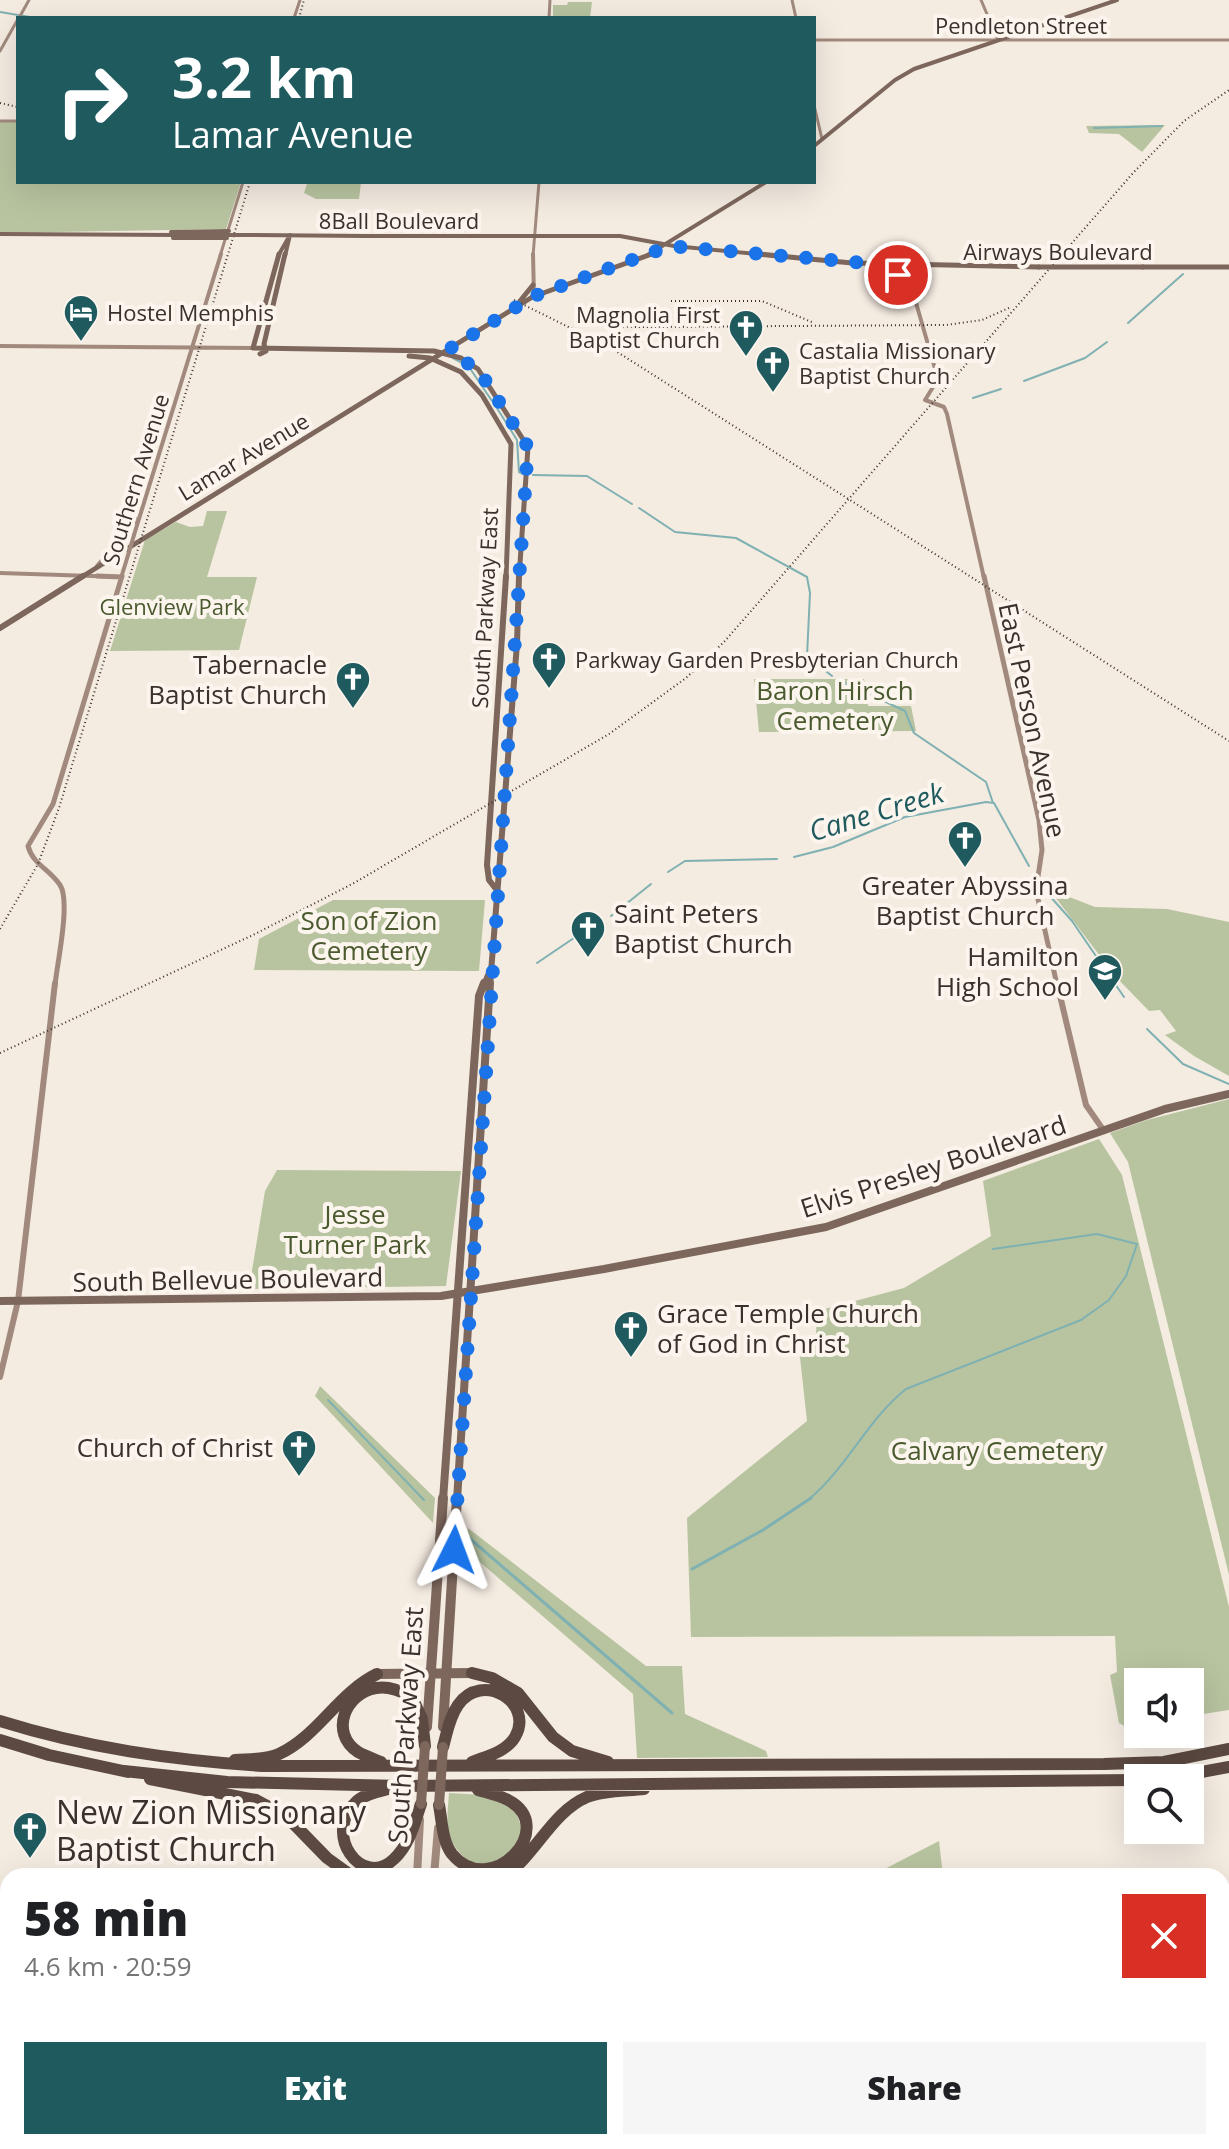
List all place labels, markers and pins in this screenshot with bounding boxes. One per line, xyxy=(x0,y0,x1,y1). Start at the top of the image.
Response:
pin xyxy=(864,241,932,309)
hotel icon: Hostel Memphis xyxy=(62,293,100,343)
place label: Hostel Memphis xyxy=(107,297,274,327)
place label: Magnolia First Baptist Church xyxy=(569,299,720,354)
church icon: Magnolia First Baptist Church xyxy=(727,308,765,358)
place label: Castalia Missionary Baptist Church xyxy=(799,335,996,390)
church icon: Castalia Missionary Baptist Church xyxy=(754,344,792,394)
church icon: Parkway Garden Presbyterian Church xyxy=(530,640,568,690)
place label: Parkway Garden Presbyterian Church xyxy=(575,644,959,674)
place label: Tabernacle Baptist Church xyxy=(148,646,327,712)
church icon: Tabernacle Baptist Church xyxy=(334,660,372,710)
church icon: Greater Abyssina Baptist Church xyxy=(946,819,984,869)
place label: Greater Abyssina Baptist Church xyxy=(862,867,1068,933)
place label: Saint Peters Baptist Church xyxy=(614,895,793,961)
church icon: Saint Peters Baptist Church xyxy=(569,909,607,959)
place label: Hamilton High School xyxy=(936,938,1079,1004)
school or university icon: Hamilton High School xyxy=(1086,952,1124,1002)
place label: Grace Temple Church of God in Christ xyxy=(657,1295,919,1361)
church icon: Grace Temple Church of God in Christ xyxy=(612,1309,650,1359)
church icon: Church of Christ xyxy=(280,1428,318,1478)
place label: Church of Christ xyxy=(77,1429,273,1465)
place label: New Zion Missionary Baptist Church xyxy=(56,1790,367,1870)
church icon: New Zion Missionary Baptist Church xyxy=(11,1810,49,1860)

